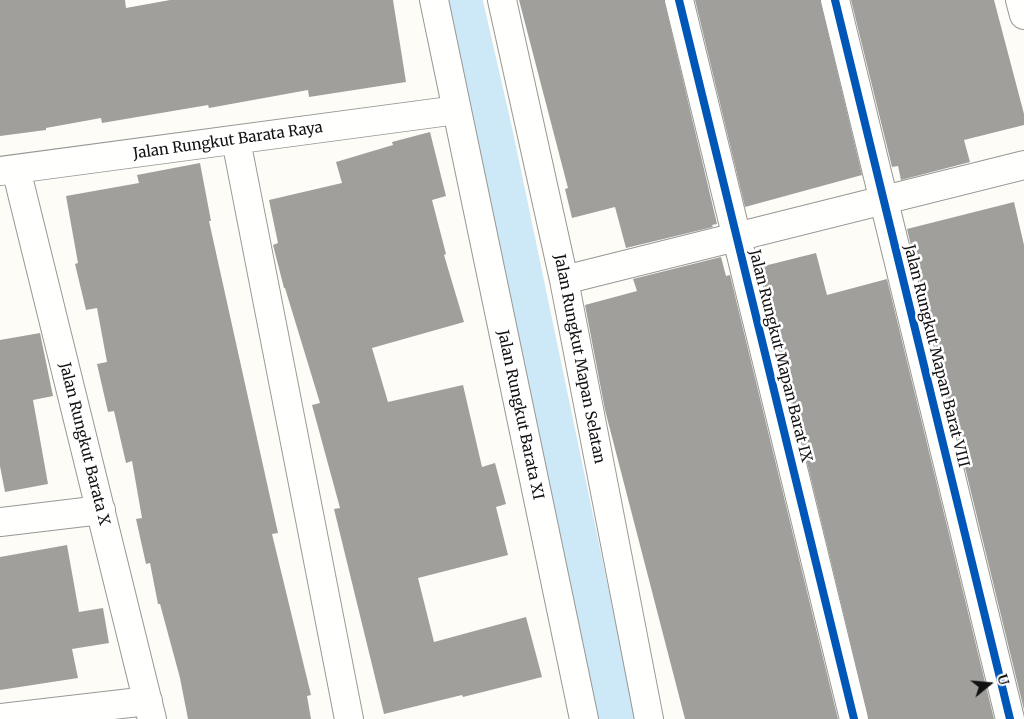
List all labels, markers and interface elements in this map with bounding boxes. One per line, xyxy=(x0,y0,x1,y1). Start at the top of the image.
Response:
street label: Jalan Rungkut Barata Raya xyxy=(132,119,324,163)
street label: Jalan Rungkut Mapan Barat VIII xyxy=(900,243,972,469)
street label: Jalan Rungkut Mapan Barat IX xyxy=(745,248,815,464)
street label: Jalan Rungkut Mapan Selatan xyxy=(550,253,608,465)
street label: Jalan Rungkut Barata XI xyxy=(493,329,547,501)
street label: Jalan Rungkut Barata X xyxy=(55,361,113,527)
north arrow xyxy=(964,659,1014,709)
text: U xyxy=(993,672,1013,687)

